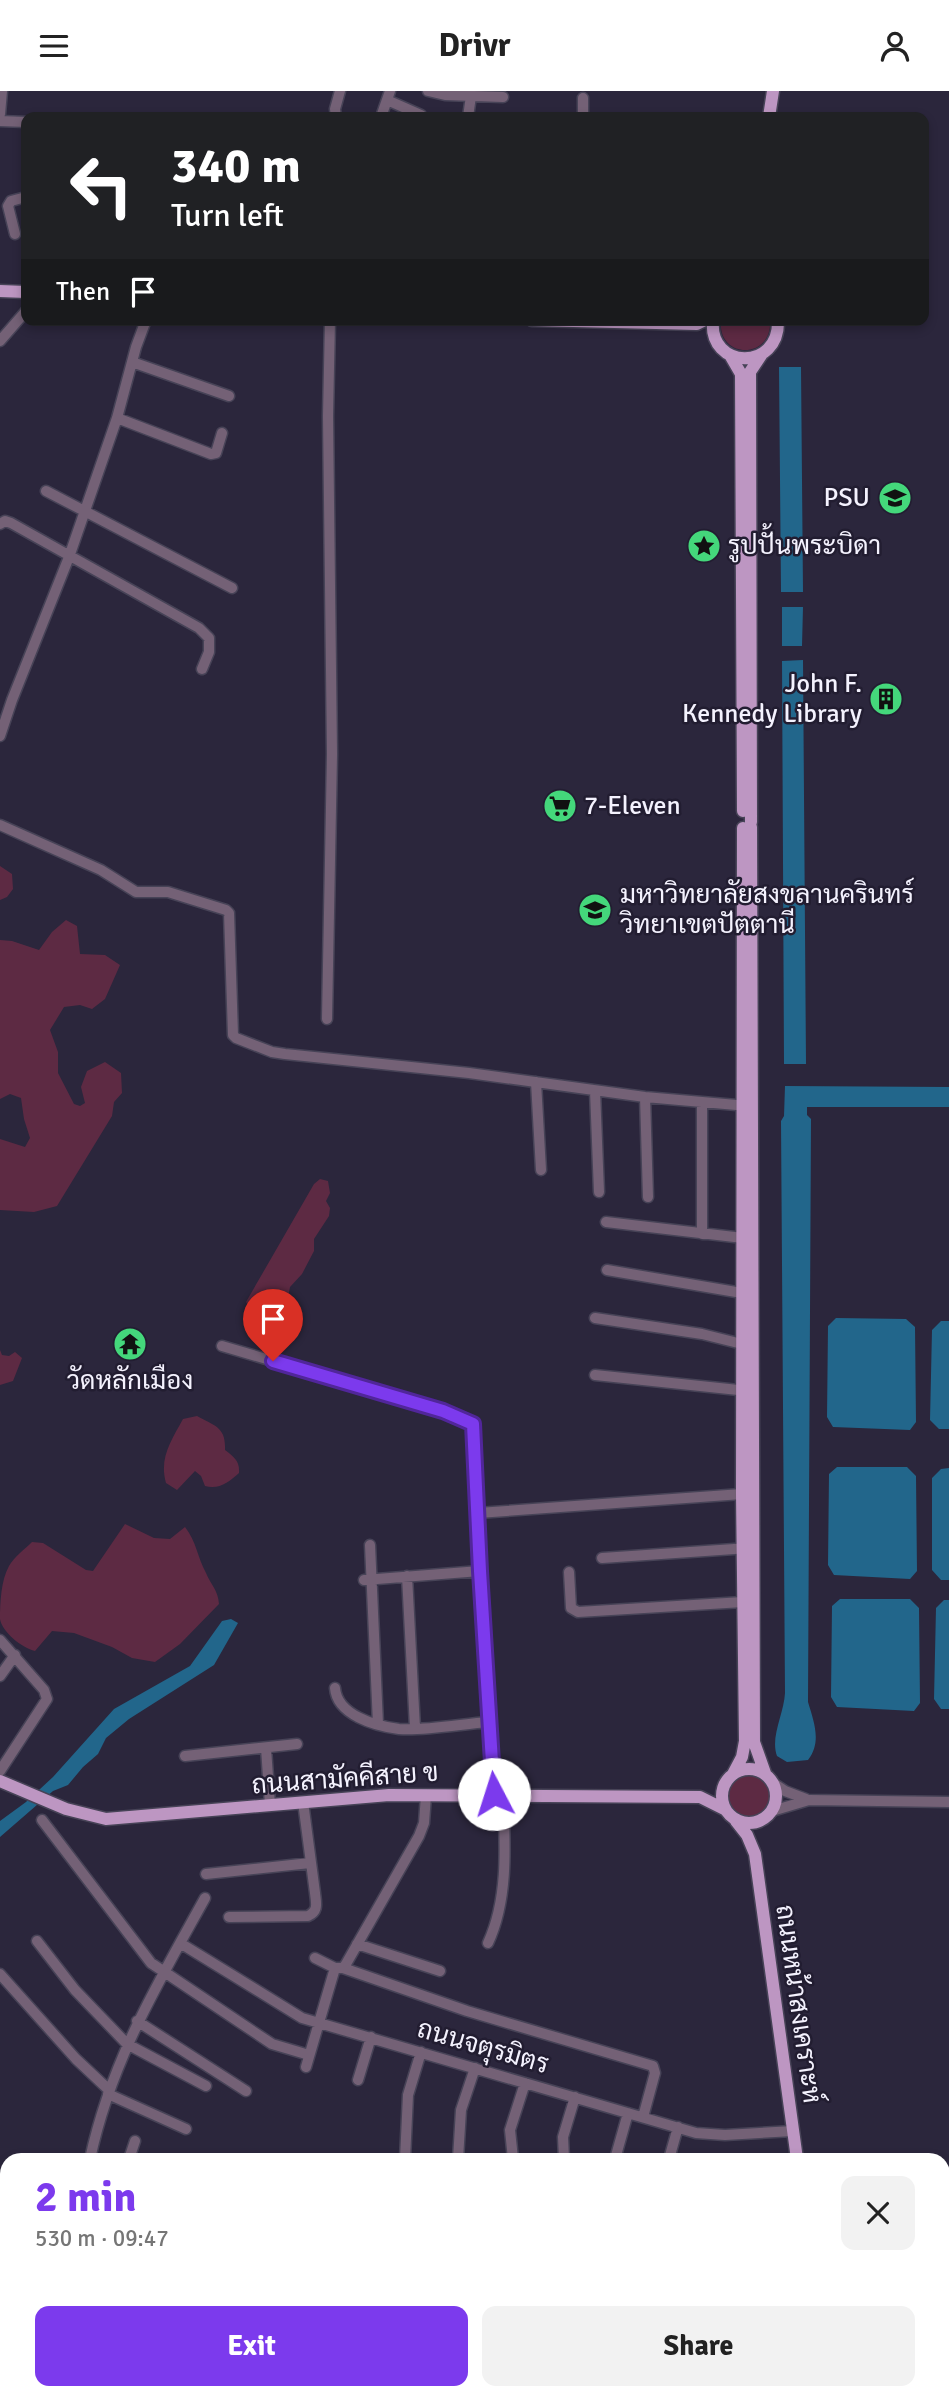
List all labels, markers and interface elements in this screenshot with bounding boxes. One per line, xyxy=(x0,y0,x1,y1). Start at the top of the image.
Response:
text: Drivr xyxy=(438,26,511,65)
icon: menu xyxy=(35,27,73,65)
icon: person xyxy=(876,27,914,65)
text: 340 m xyxy=(171,136,301,196)
icon: left xyxy=(56,140,147,231)
text: Turn left xyxy=(171,196,284,235)
icon: arrive xyxy=(124,273,162,311)
text: Then xyxy=(56,276,110,308)
school or university icon: PSU xyxy=(876,479,914,517)
place label: PSU xyxy=(823,482,870,514)
place label: รูปปั้นพระบิดา xyxy=(728,523,881,563)
place icon: รูปปั้นพระบิดา xyxy=(685,527,723,565)
place label: John F. Kennedy Library xyxy=(682,668,862,730)
building icon: John F. Kennedy Library xyxy=(867,680,905,718)
supermarket icon: 7-Eleven xyxy=(541,787,579,825)
place label: 7-Eleven xyxy=(584,790,681,822)
place label: มหาวิทยาลัยสงขลานครินทร์ วิทยาเขตปัตตานี xyxy=(619,877,914,941)
school or university icon: มหาวิทยาลัยสงขลานครินทร์ วิทยาเขตปัตตานี xyxy=(576,891,614,929)
pin xyxy=(243,1289,303,1361)
icon: arrive xyxy=(254,1300,292,1338)
temple icon: วัดหลักเมือง xyxy=(111,1325,149,1363)
place label: วัดหลักเมือง xyxy=(67,1364,193,1397)
street label: ถนนสามัคคีสาย ข xyxy=(251,1756,439,1801)
position arrow xyxy=(457,1757,531,1831)
street label: ถนนหน้าสงเคราะห์ xyxy=(768,1902,830,2105)
street label: ถนนจตุรมิตร xyxy=(413,2013,552,2082)
text: 2 min xyxy=(35,2172,136,2223)
button: close xyxy=(841,2176,915,2250)
text: 530 m · 09:47 xyxy=(35,2224,169,2253)
button: Exit xyxy=(35,2306,468,2386)
button: Share xyxy=(482,2306,915,2386)

